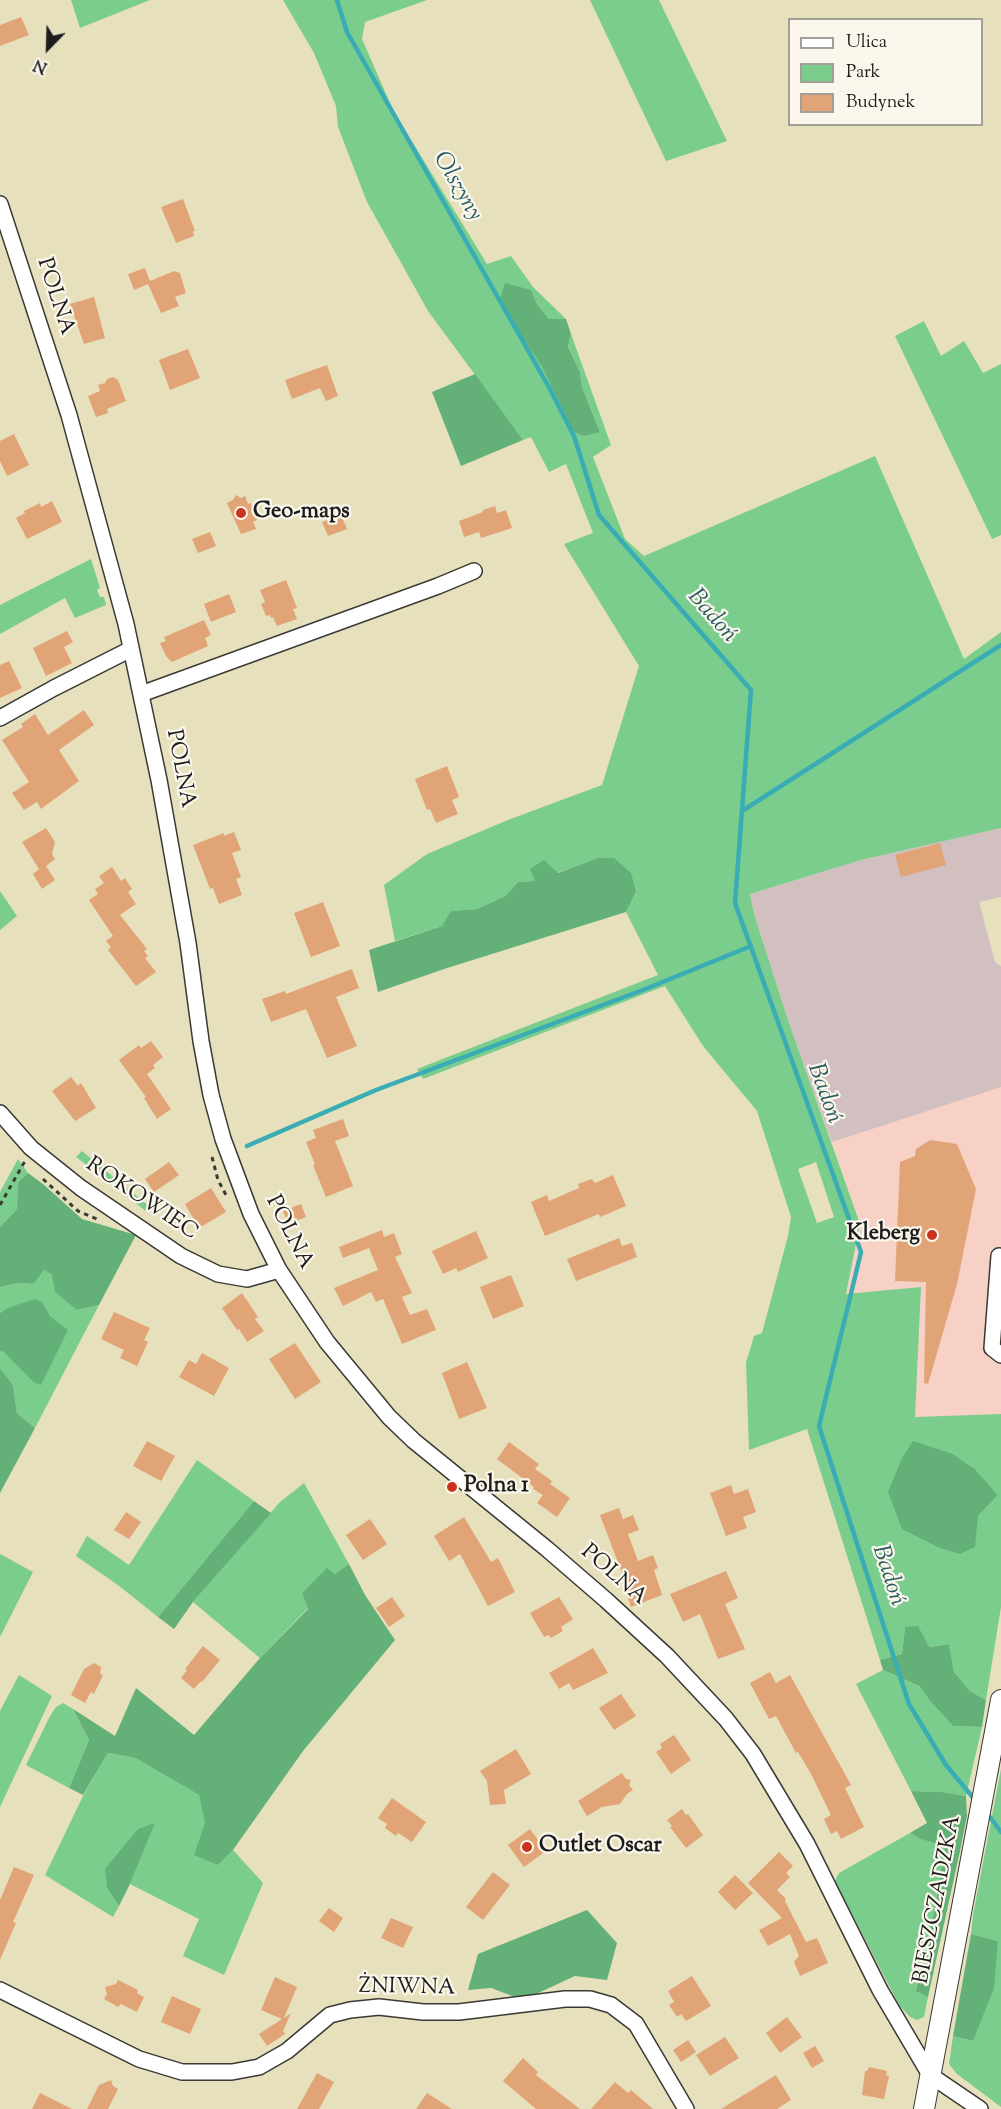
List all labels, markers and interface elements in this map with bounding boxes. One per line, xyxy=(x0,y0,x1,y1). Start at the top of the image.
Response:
north arrow xyxy=(18,18,78,78)
legend xyxy=(788,18,983,126)
text: Ulica xyxy=(846,30,887,56)
text: N xyxy=(30,52,51,78)
text: Park xyxy=(846,60,880,86)
text: Budynek xyxy=(846,90,915,116)
water label: Olszyny xyxy=(425,147,487,227)
street label: POLNA xyxy=(29,255,79,339)
place label: Geo-maps xyxy=(253,500,350,526)
marker: Geo-maps xyxy=(234,506,248,520)
water label: Badoń xyxy=(680,584,742,650)
street label: POLNA xyxy=(158,727,200,811)
water label: Badoń xyxy=(799,1060,847,1128)
street label: ROKOWIEC xyxy=(80,1153,202,1247)
street label: POLNA xyxy=(258,1192,318,1274)
place label: Kleberg xyxy=(847,1222,920,1248)
marker: Kleberg xyxy=(925,1228,939,1242)
place label: Polna 1 xyxy=(464,1474,529,1500)
marker: Polna 1 xyxy=(445,1480,459,1494)
street label: POLNA xyxy=(574,1540,652,1612)
water label: Badoń xyxy=(864,1542,910,1610)
street label: BIESZCZADZKA xyxy=(910,1813,968,1987)
place label: Outlet Oscar xyxy=(539,1834,662,1860)
marker: Outlet Oscar xyxy=(520,1840,534,1854)
street label: ŻNIWNA xyxy=(358,1975,456,2003)

